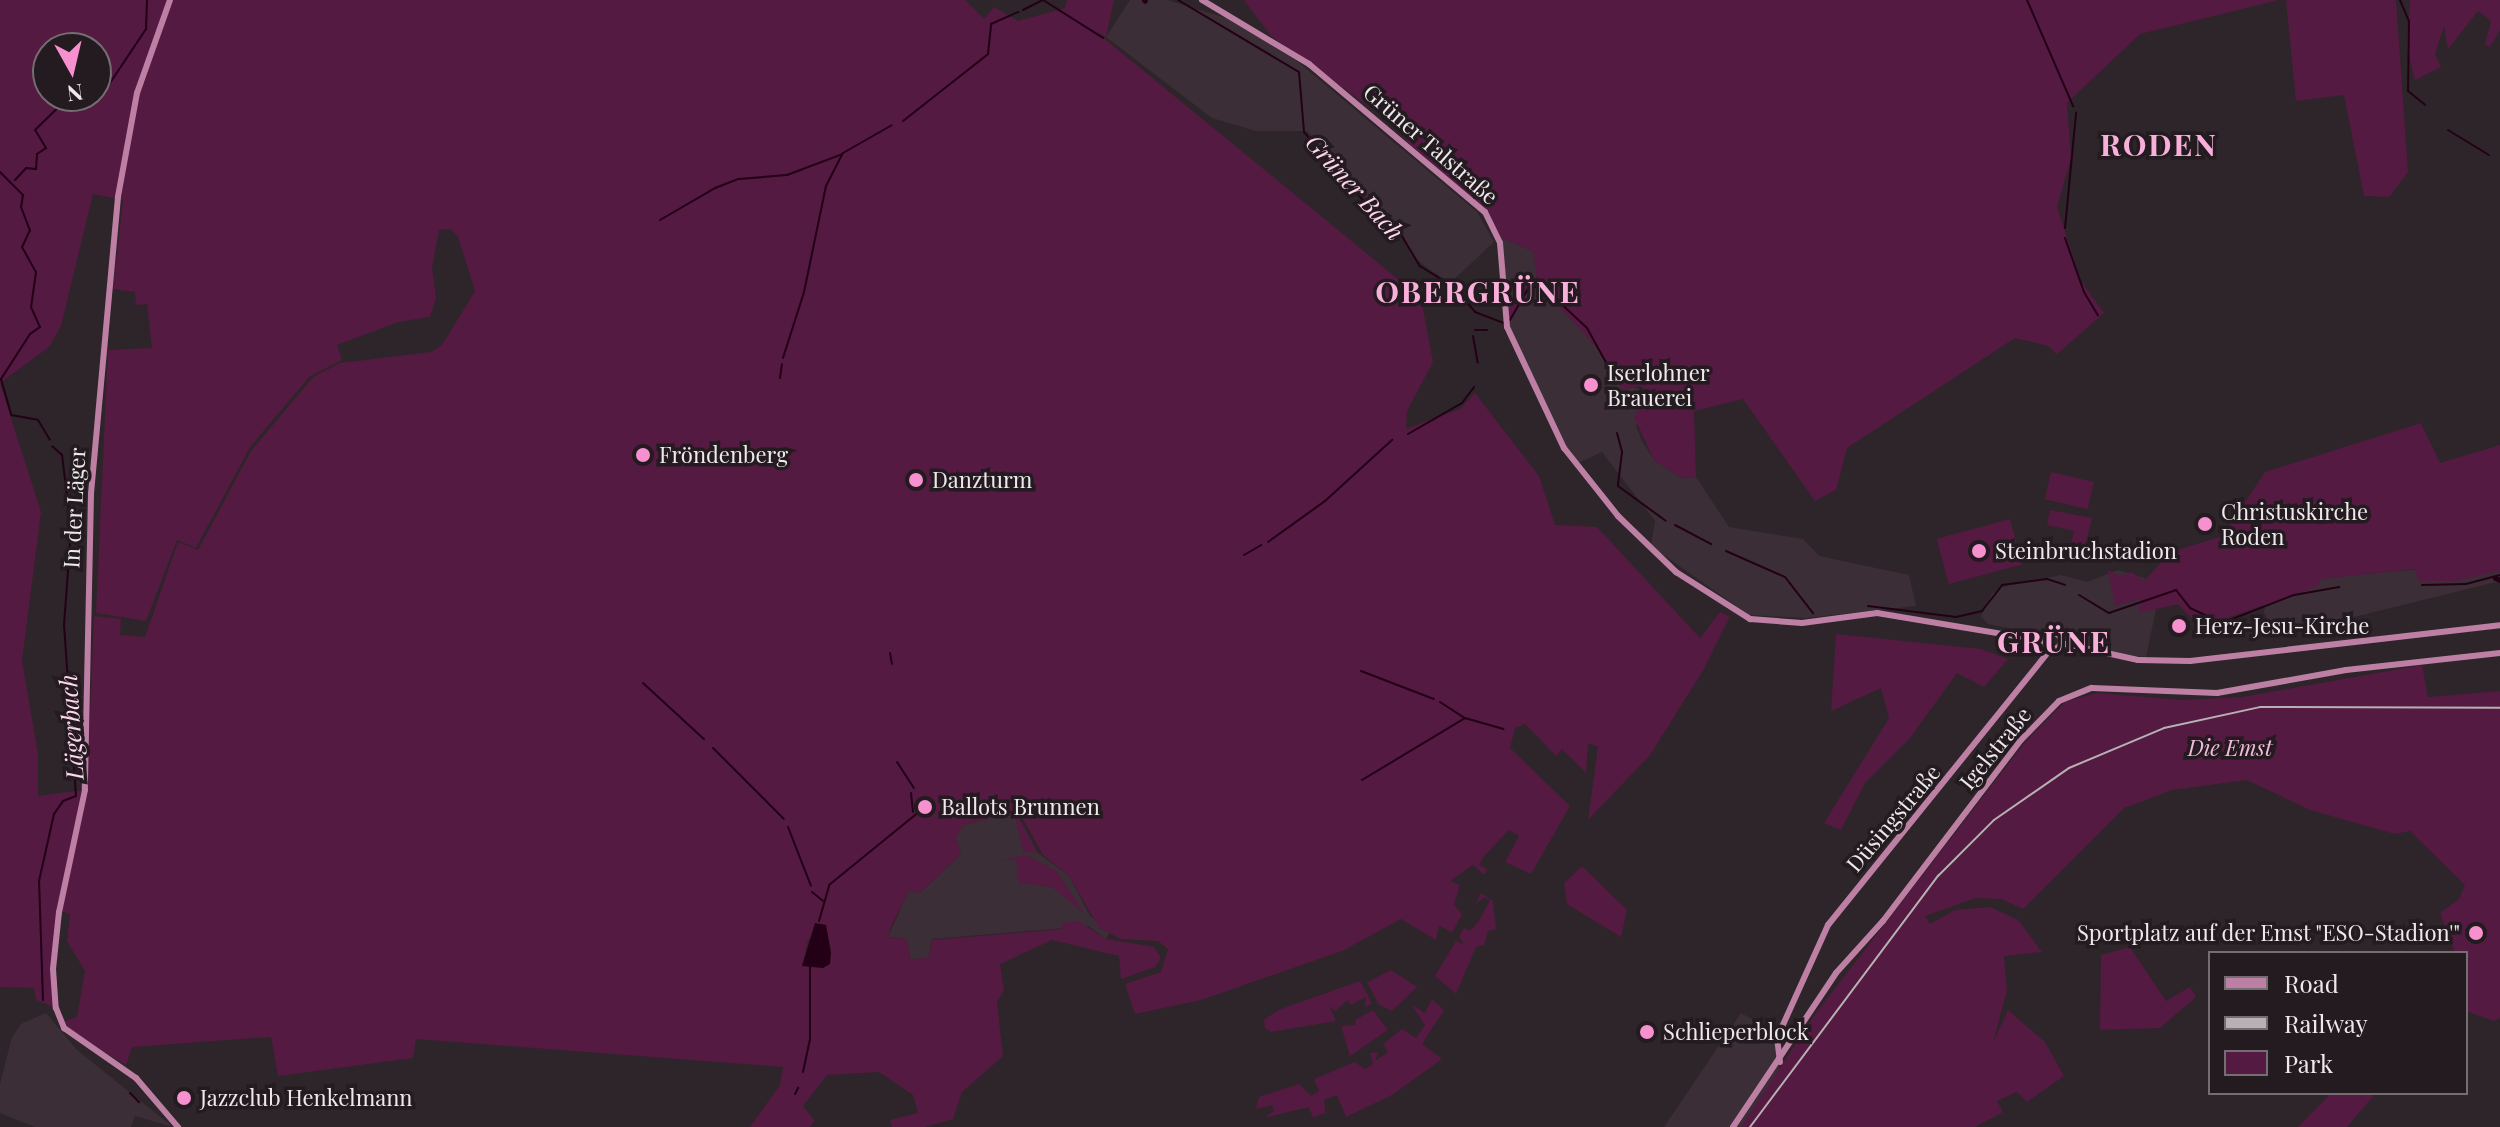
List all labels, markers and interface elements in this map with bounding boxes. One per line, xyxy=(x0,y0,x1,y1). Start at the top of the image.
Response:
north arrow xyxy=(32,32,112,112)
text: N xyxy=(65,78,85,110)
street label: Grüner Talstraße xyxy=(1358,78,1504,210)
district label: RODEN xyxy=(2100,126,2218,162)
water label: Grüner Bach xyxy=(1300,128,1410,246)
district label: OBERGRÜNE xyxy=(1375,273,1581,309)
place label: Iserlohner Brauerei xyxy=(1607,359,1710,410)
marker: Iserlohner Brauerei xyxy=(1582,376,1600,394)
place label: Fröndenberg xyxy=(659,442,788,468)
marker: Fröndenberg xyxy=(634,446,652,464)
street label: In der Läger xyxy=(58,447,90,569)
place label: Danzturm xyxy=(932,467,1032,493)
marker: Danzturm xyxy=(907,471,925,489)
place label: Christuskirche Roden xyxy=(2221,498,2368,550)
marker: Christuskirche Roden xyxy=(2196,515,2214,533)
place label: Steinbruchstadion xyxy=(1995,538,2177,564)
marker: Steinbruchstadion xyxy=(1970,542,1988,560)
place label: Herz-Jesu-Kirche xyxy=(2195,613,2370,639)
marker: Herz-Jesu-Kirche xyxy=(2170,617,2188,635)
district label: GRÜNE xyxy=(1997,623,2111,659)
water label: Lägerbach xyxy=(53,673,89,781)
street label: Igelstraße xyxy=(1954,701,2036,795)
park label: Die Emst xyxy=(2188,735,2272,761)
street label: Düsingstraße xyxy=(1841,759,1945,877)
place label: Ballots Brunnen xyxy=(941,794,1100,820)
marker: Ballots Brunnen xyxy=(916,798,934,816)
place label: Sportplatz auf der Emst "ESO-Stadion'" xyxy=(2076,920,2460,946)
marker: Sportplatz auf der Emst "ESO-Stadion'" xyxy=(2467,924,2485,942)
legend xyxy=(2208,951,2468,1095)
text: Road xyxy=(2284,967,2339,999)
text: Railway xyxy=(2284,1007,2368,1039)
place label: Schlieperblock xyxy=(1663,1019,1809,1045)
marker: Schlieperblock xyxy=(1638,1023,1656,1041)
text: Park xyxy=(2284,1047,2333,1079)
place label: Jazzclub Henkelmann xyxy=(200,1085,412,1111)
marker: Jazzclub Henkelmann xyxy=(175,1089,193,1107)

